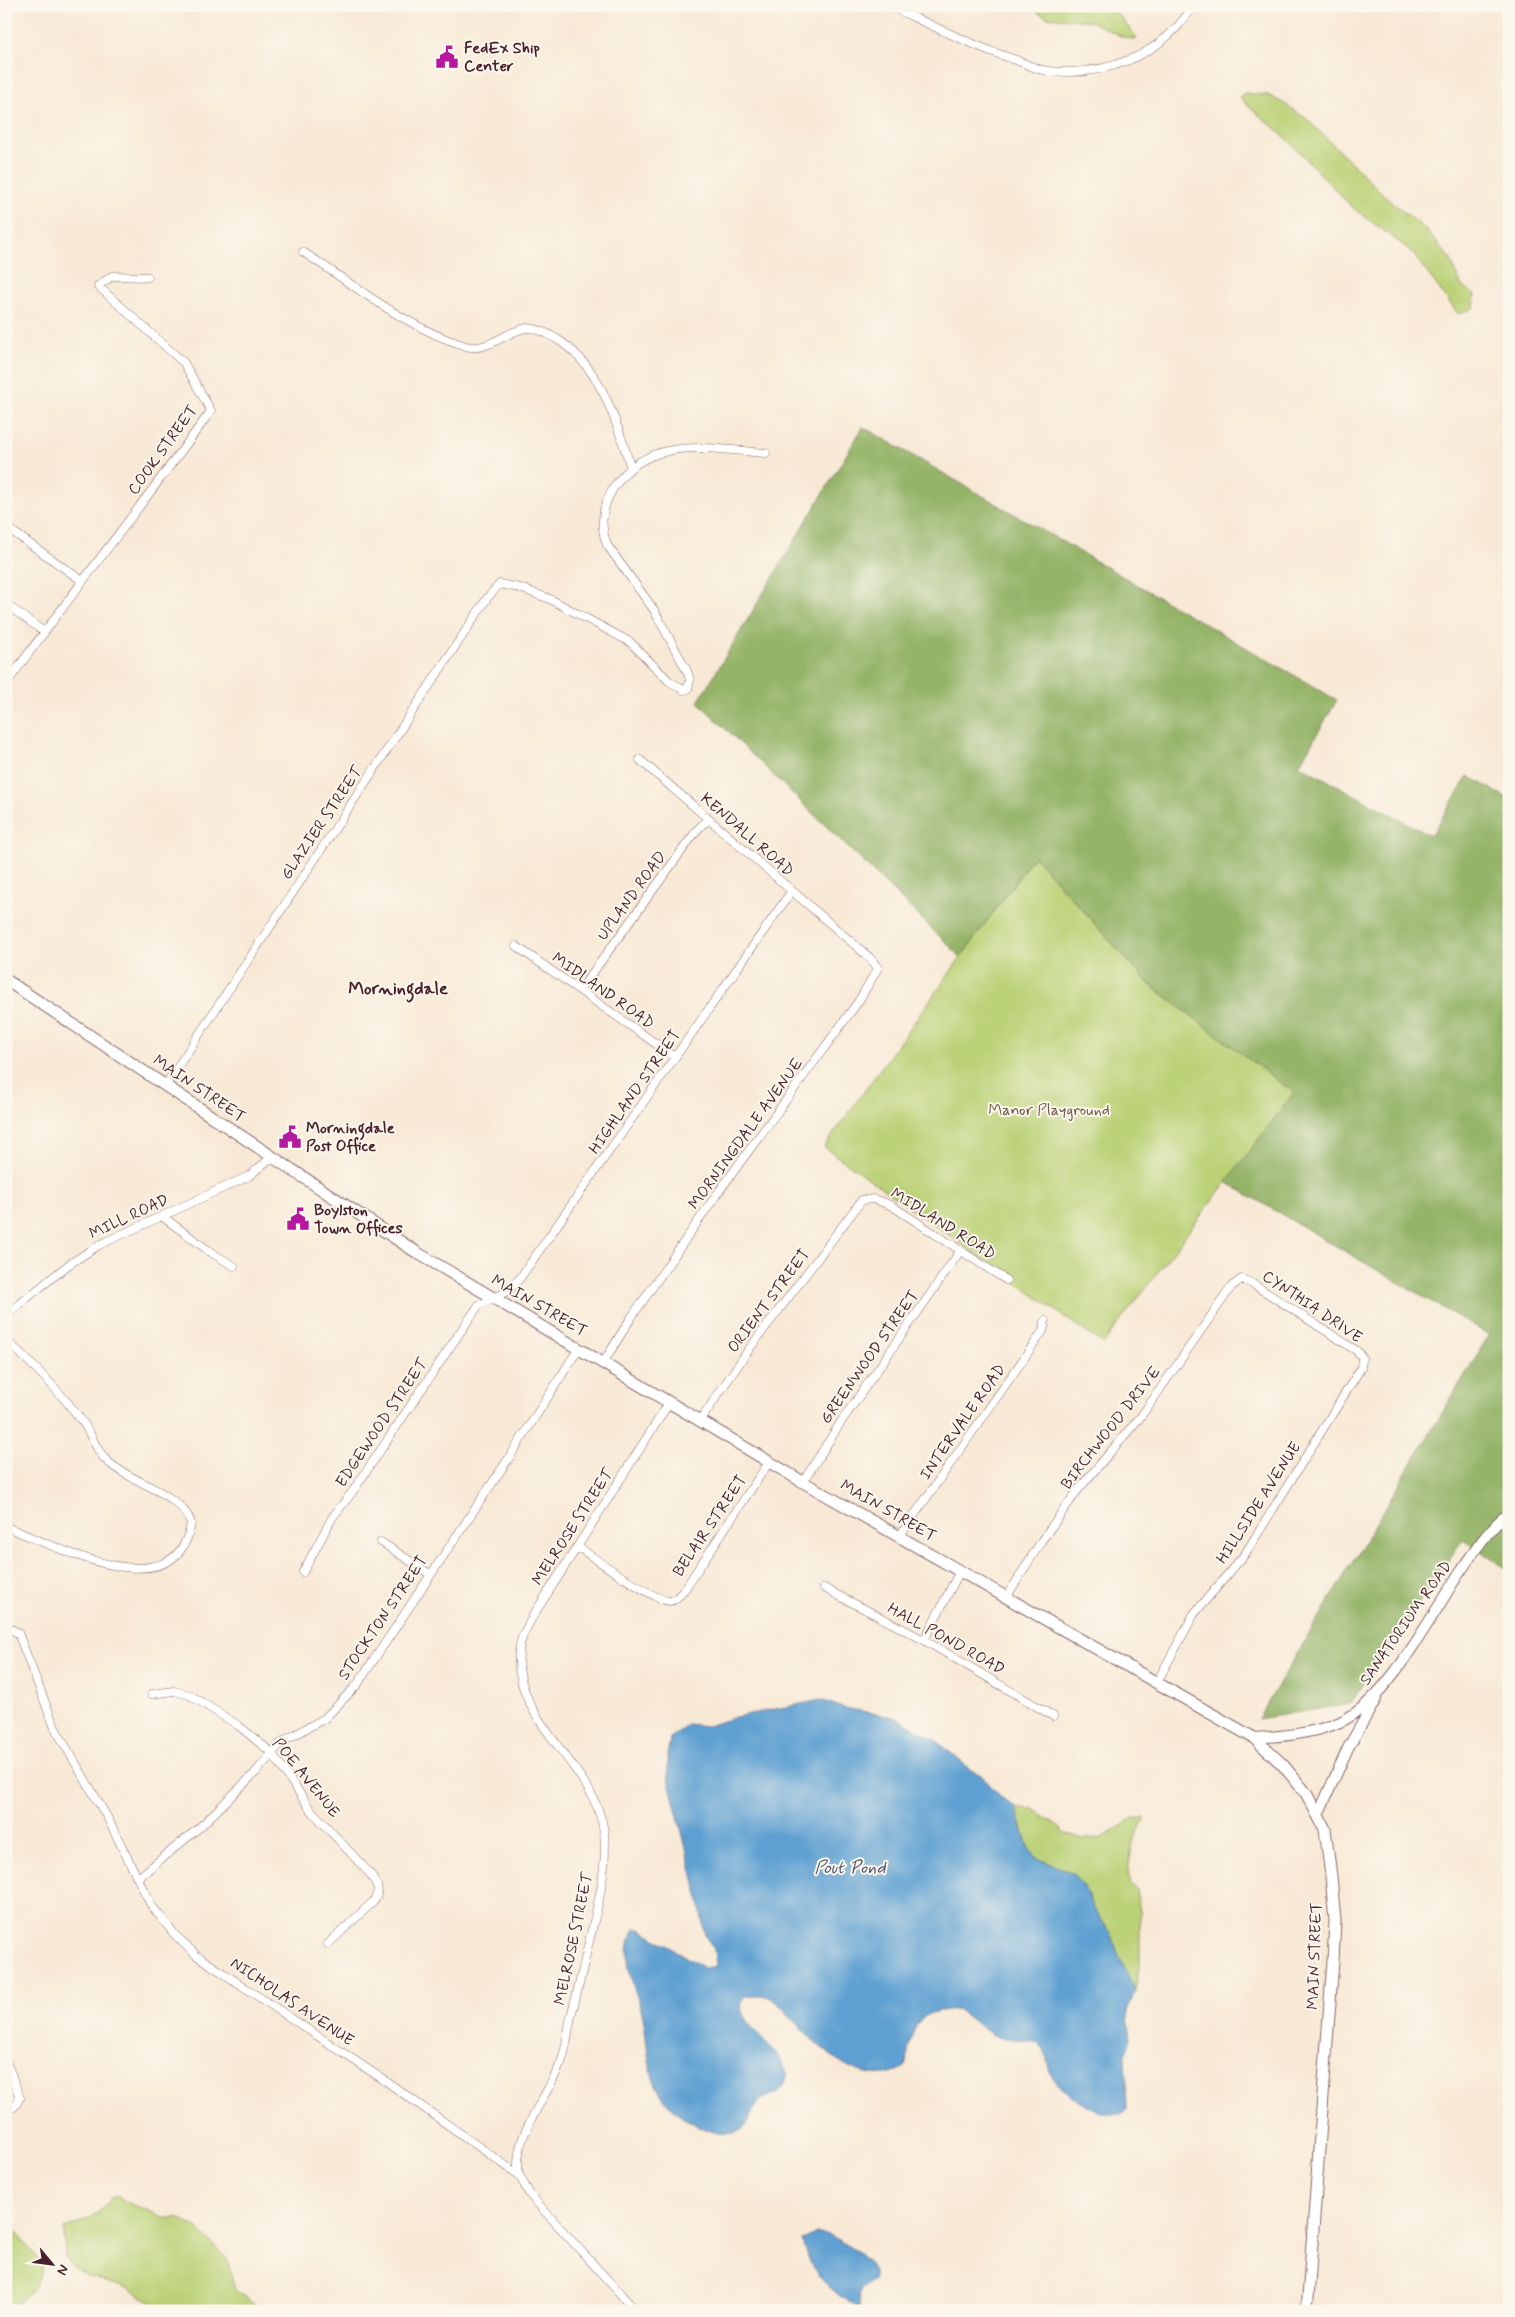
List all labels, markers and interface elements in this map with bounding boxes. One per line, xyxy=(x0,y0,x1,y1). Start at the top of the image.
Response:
place label: FedEx Ship Center xyxy=(464,38,541,77)
public building icon: FedEx Ship Center xyxy=(434,44,460,70)
street label: COOK STREET xyxy=(123,401,203,499)
street label: GLAZIER STREET xyxy=(276,761,368,884)
street label: KENDALL ROAD xyxy=(696,788,798,882)
street label: UPLAND ROAD xyxy=(592,847,672,945)
street label: MIDLAND ROAD xyxy=(548,948,658,1034)
district label: Morningdale xyxy=(348,977,448,1003)
street label: HIGHLAND STREET xyxy=(584,1026,686,1158)
street label: MAIN STREET xyxy=(149,1050,249,1128)
street label: MORNINGDALE AVENUE xyxy=(684,1054,808,1214)
park label: Manor Playground xyxy=(988,1100,1110,1121)
place label: Morningdale Post Office xyxy=(306,1118,395,1157)
public building icon: Morningdale Post Office xyxy=(277,1124,303,1150)
street label: MIDLAND ROAD xyxy=(886,1183,1000,1265)
street label: MILL ROAD xyxy=(86,1189,172,1245)
place label: Boylston Town Offices xyxy=(314,1200,403,1239)
public building icon: Boylston Town Offices xyxy=(285,1206,311,1232)
street label: ORIENT STREET xyxy=(723,1245,815,1357)
street label: CYNTHIA DRIVE xyxy=(1258,1266,1366,1348)
street label: MAIN STREET xyxy=(487,1270,591,1342)
street label: GREENWOOD STREET xyxy=(816,1286,924,1428)
street label: EDGEWOOD STREET xyxy=(331,1353,434,1492)
street label: INTERVALE ROAD xyxy=(915,1360,1011,1484)
street label: BIRCHWOOD DRIVE xyxy=(1056,1362,1166,1494)
street label: HILLSIDE AVENUE xyxy=(1212,1438,1306,1568)
street label: MELROSE STREET xyxy=(527,1464,619,1589)
street label: BELAIR STREET xyxy=(668,1471,752,1581)
street label: MAIN STREET xyxy=(836,1475,940,1547)
street label: STOCKTON STREET xyxy=(334,1552,432,1684)
street label: SANATORIUM ROAD xyxy=(1355,1557,1457,1689)
street label: HALL POND ROAD xyxy=(884,1598,1008,1680)
street label: POE AVENUE xyxy=(267,1734,345,1822)
water label: Pout Pond xyxy=(815,1856,887,1880)
street label: MELROSE STREET xyxy=(550,1870,599,2007)
street label: MAIN STREET xyxy=(1303,1902,1327,2010)
street label: NICHOLAS AVENUE xyxy=(226,1953,358,2051)
north arrow xyxy=(28,2240,78,2290)
text: N xyxy=(52,2261,73,2278)

